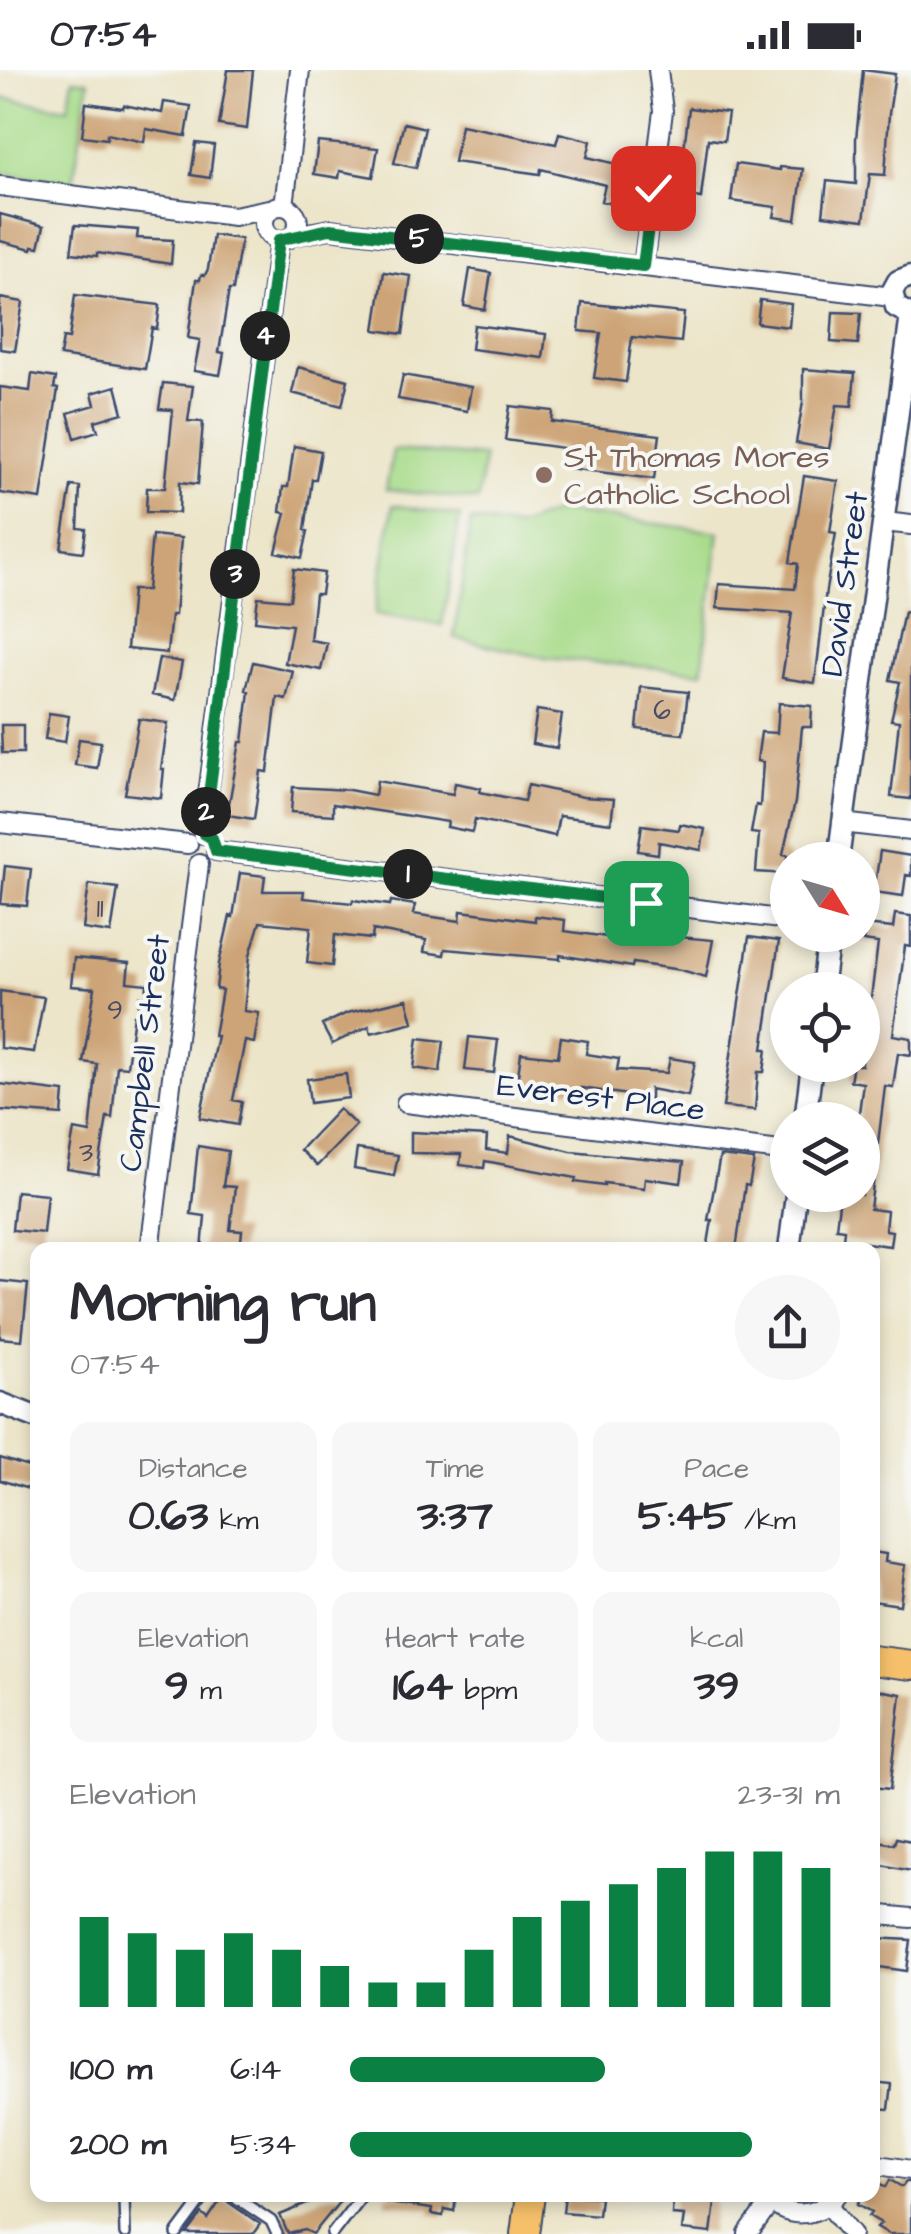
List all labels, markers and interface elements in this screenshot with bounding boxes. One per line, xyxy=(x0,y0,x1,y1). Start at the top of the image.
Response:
text: 07:54 xyxy=(50,9,156,61)
pin xyxy=(611,146,696,231)
icon: check xyxy=(626,161,681,216)
pin: 5 xyxy=(394,214,444,264)
text: 5 xyxy=(409,219,429,258)
pin: 4 xyxy=(240,311,290,361)
text: 4 xyxy=(255,316,275,355)
place label: St Thomas Mores Catholic School xyxy=(564,435,830,517)
marker: St Thomas Mores Catholic School xyxy=(533,464,555,486)
street label: David Street xyxy=(810,489,880,679)
pin: 3 xyxy=(210,549,260,599)
text: 3 xyxy=(228,554,242,593)
house number: 6 xyxy=(653,691,671,730)
pin: 2 xyxy=(181,787,231,837)
text: 2 xyxy=(198,792,214,831)
north arrow xyxy=(770,842,880,952)
map controls xyxy=(770,842,880,1212)
pin: 1 xyxy=(383,849,433,899)
text: 1 xyxy=(406,854,410,893)
pin xyxy=(604,861,689,946)
icon: arrive xyxy=(619,876,674,931)
house number: 11 xyxy=(96,889,104,928)
street label: Campbell Street xyxy=(108,932,182,1174)
button: locate xyxy=(770,972,880,1082)
house number: 9 xyxy=(107,991,123,1030)
street label: Everest Place xyxy=(495,1063,707,1133)
button: layers xyxy=(770,1102,880,1212)
house number: 3 xyxy=(79,1133,93,1172)
text: Morning run xyxy=(70,1266,376,1342)
button: share xyxy=(735,1275,840,1380)
text: 07:54 xyxy=(70,1342,160,1387)
text: Distance xyxy=(139,1449,248,1488)
text: Time xyxy=(426,1449,484,1488)
text: Pace xyxy=(684,1449,749,1488)
text: 0.63 xyxy=(128,1488,208,1546)
text: 3:37 xyxy=(417,1488,493,1546)
text: 5:45 xyxy=(638,1488,733,1546)
text: km xyxy=(208,1501,258,1540)
text: /km xyxy=(733,1501,796,1540)
text: Elevation xyxy=(138,1619,248,1658)
text: Heart rate xyxy=(385,1619,525,1658)
text: kcal xyxy=(690,1619,743,1658)
text: 9 xyxy=(165,1658,189,1716)
text: 164 xyxy=(393,1658,453,1716)
text: 39 xyxy=(694,1658,739,1716)
text: m xyxy=(189,1671,222,1710)
text: bpm xyxy=(453,1671,517,1710)
text: Elevation xyxy=(70,1772,196,1817)
text: 23–31 m xyxy=(737,1772,840,1817)
text: 100 m xyxy=(70,2047,152,2092)
text: 6:14 xyxy=(230,2047,281,2092)
text: 200 m xyxy=(70,2122,166,2167)
text: 5:34 xyxy=(230,2122,296,2167)

